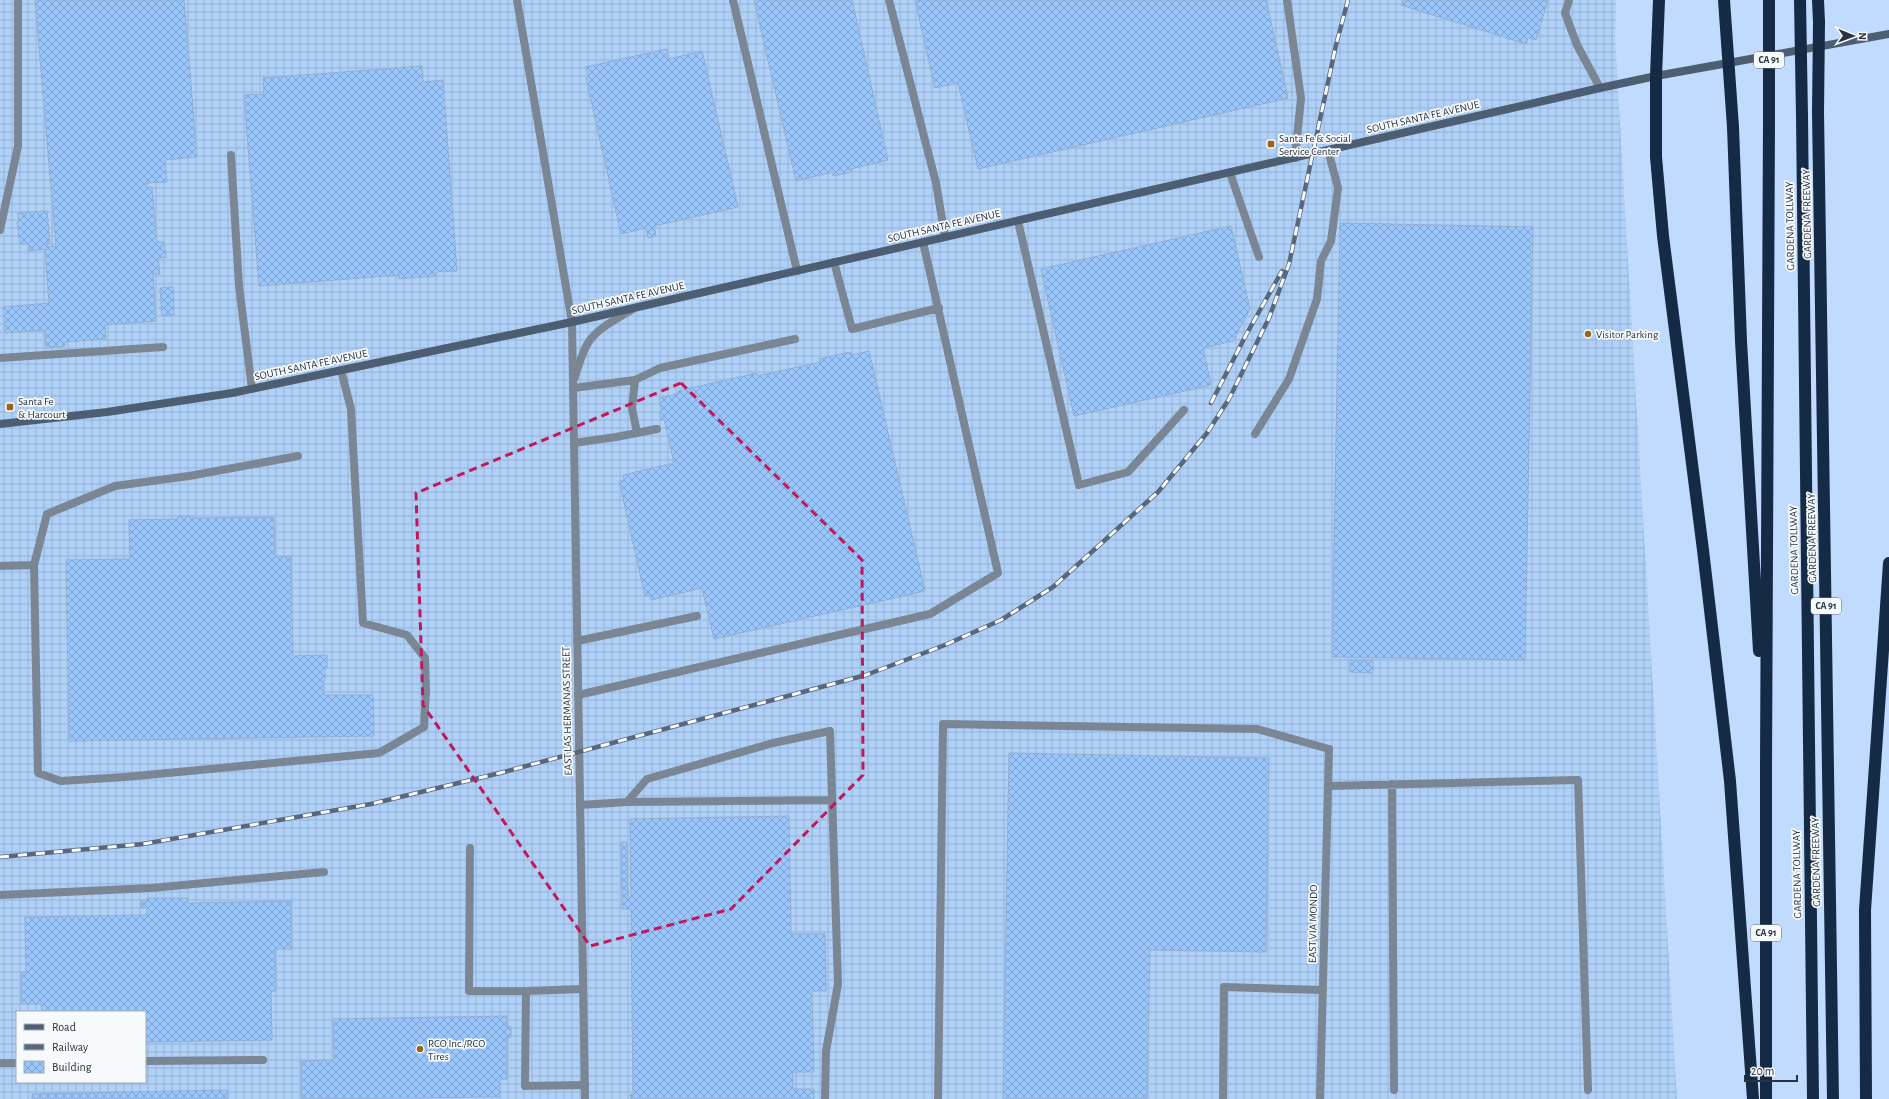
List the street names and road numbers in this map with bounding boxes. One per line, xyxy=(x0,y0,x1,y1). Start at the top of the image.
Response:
road number: CA 91 xyxy=(1754,52,1784,68)
street label: SOUTH SANTA FE AVENUE xyxy=(1366,99,1481,135)
street label: GARDENA FREEWAY xyxy=(1801,169,1813,259)
street label: GARDENA TOLLWAY xyxy=(1784,181,1796,271)
street label: SOUTH SANTA FE AVENUE xyxy=(887,208,1002,244)
street label: SOUTH SANTA FE AVENUE xyxy=(571,280,686,316)
street label: SOUTH SANTA FE AVENUE xyxy=(254,348,369,382)
street label: GARDENA FREEWAY xyxy=(1806,493,1818,583)
street label: GARDENA TOLLWAY xyxy=(1788,505,1800,595)
road number: CA 91 xyxy=(1811,598,1841,614)
street label: EAST LAS HERMANAS STREET xyxy=(560,646,574,776)
street label: GARDENA FREEWAY xyxy=(1810,817,1822,907)
street label: GARDENA TOLLWAY xyxy=(1791,829,1803,919)
street label: EAST VIA MONDO xyxy=(1307,885,1319,963)
road number: CA 91 xyxy=(1751,925,1781,941)

